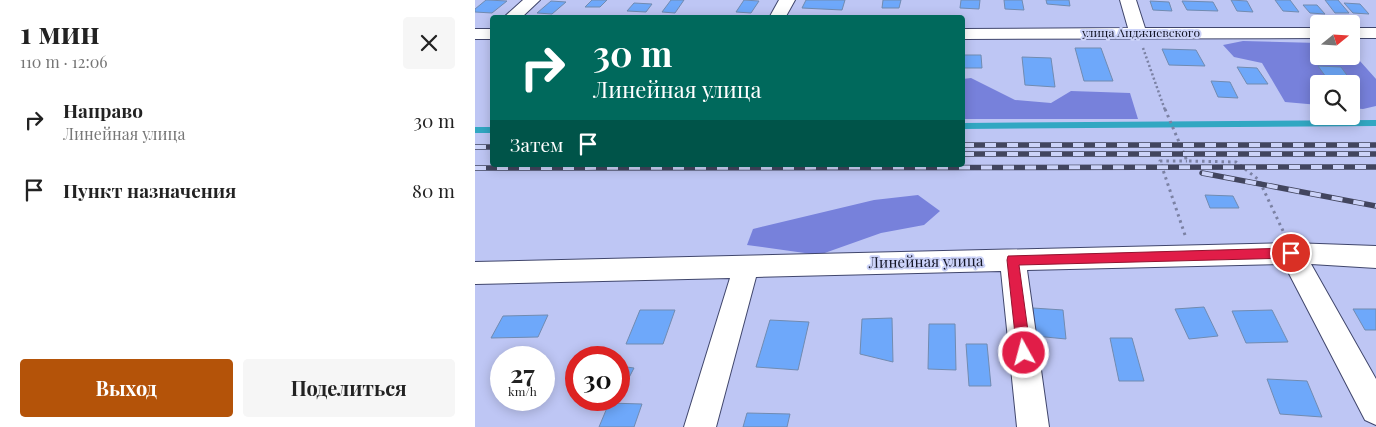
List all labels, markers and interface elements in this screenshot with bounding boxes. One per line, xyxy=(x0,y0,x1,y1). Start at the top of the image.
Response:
text: 1 мин xyxy=(20,12,100,52)
north arrow xyxy=(1310,15,1360,65)
map controls xyxy=(1310,15,1360,125)
button: close xyxy=(403,17,455,69)
street label: улица Анджиевского xyxy=(1081,24,1200,40)
text: 30 m xyxy=(593,29,673,76)
icon: right xyxy=(510,35,575,100)
text: 110 m · 12:06 xyxy=(20,51,108,72)
text: Линейная улица xyxy=(593,74,761,104)
button: search xyxy=(1310,75,1360,125)
text: Направо xyxy=(63,97,143,123)
icon: right xyxy=(20,106,48,134)
text: 30 m xyxy=(413,107,455,133)
text: Линейная улица xyxy=(63,123,185,144)
icon: arrive xyxy=(574,130,602,158)
text: Затем xyxy=(510,131,564,157)
icon: arrive xyxy=(20,176,48,204)
text: Пункт назначения xyxy=(63,177,236,203)
text: 80 m xyxy=(412,177,455,203)
pin xyxy=(1270,232,1312,274)
icon: arrive xyxy=(1277,239,1305,267)
street label: Линейная улица xyxy=(867,250,984,272)
position arrow xyxy=(997,326,1049,378)
speed limit sign: 30 xyxy=(565,346,630,411)
text: 27 xyxy=(510,356,535,389)
button: Выход xyxy=(20,359,233,417)
button: Поделиться xyxy=(243,359,455,417)
text: km/h xyxy=(508,383,537,399)

